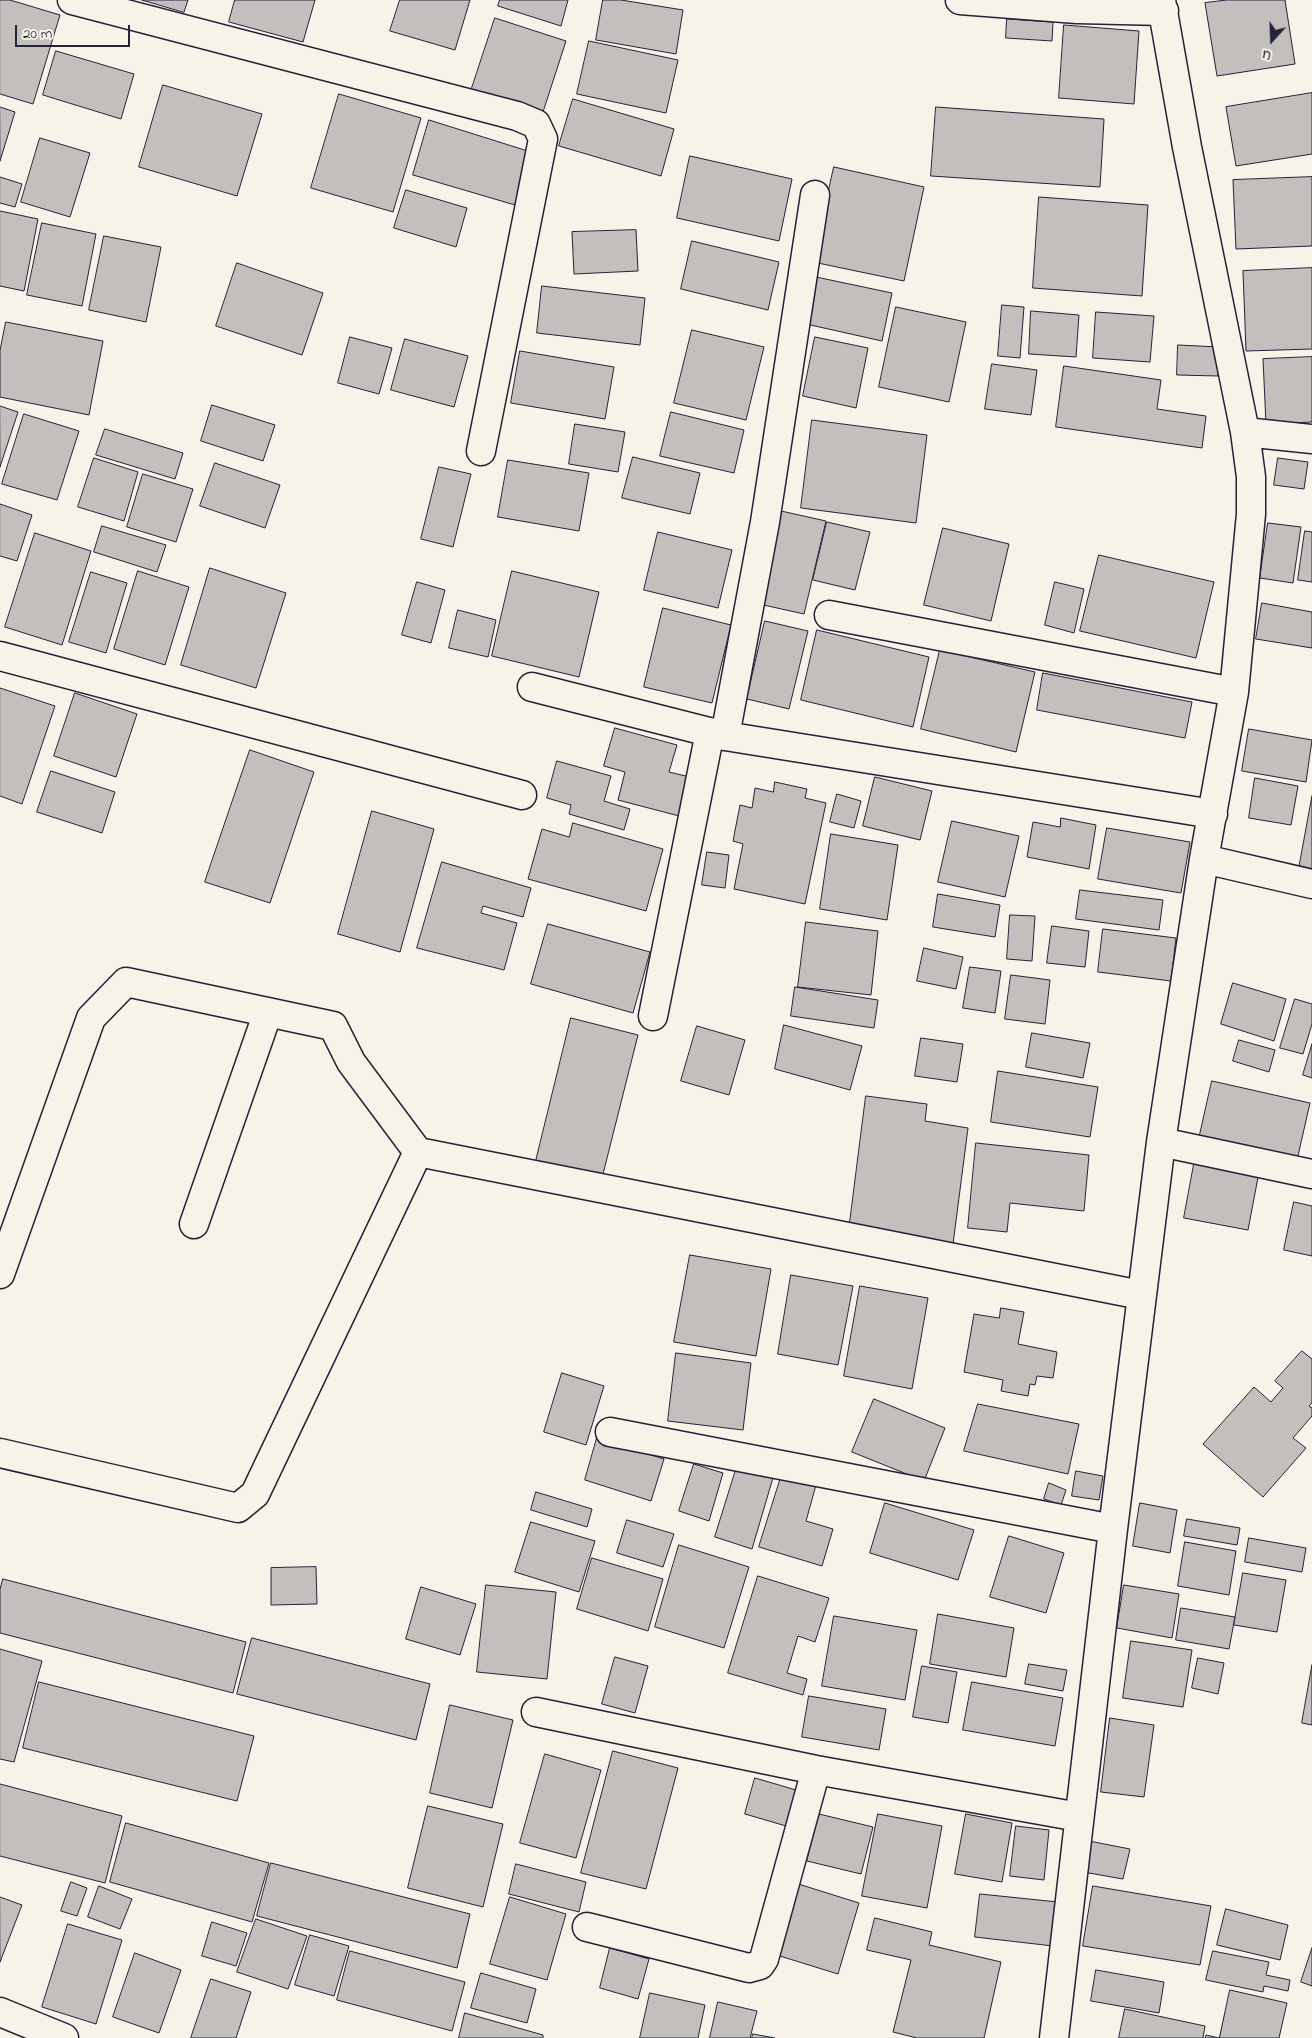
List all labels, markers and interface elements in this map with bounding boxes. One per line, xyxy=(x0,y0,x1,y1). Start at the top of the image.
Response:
scale bar xyxy=(18,15,132,47)
north arrow xyxy=(1247,15,1297,65)
text: 20 m xyxy=(23,23,52,45)
text: U xyxy=(1259,43,1274,66)

